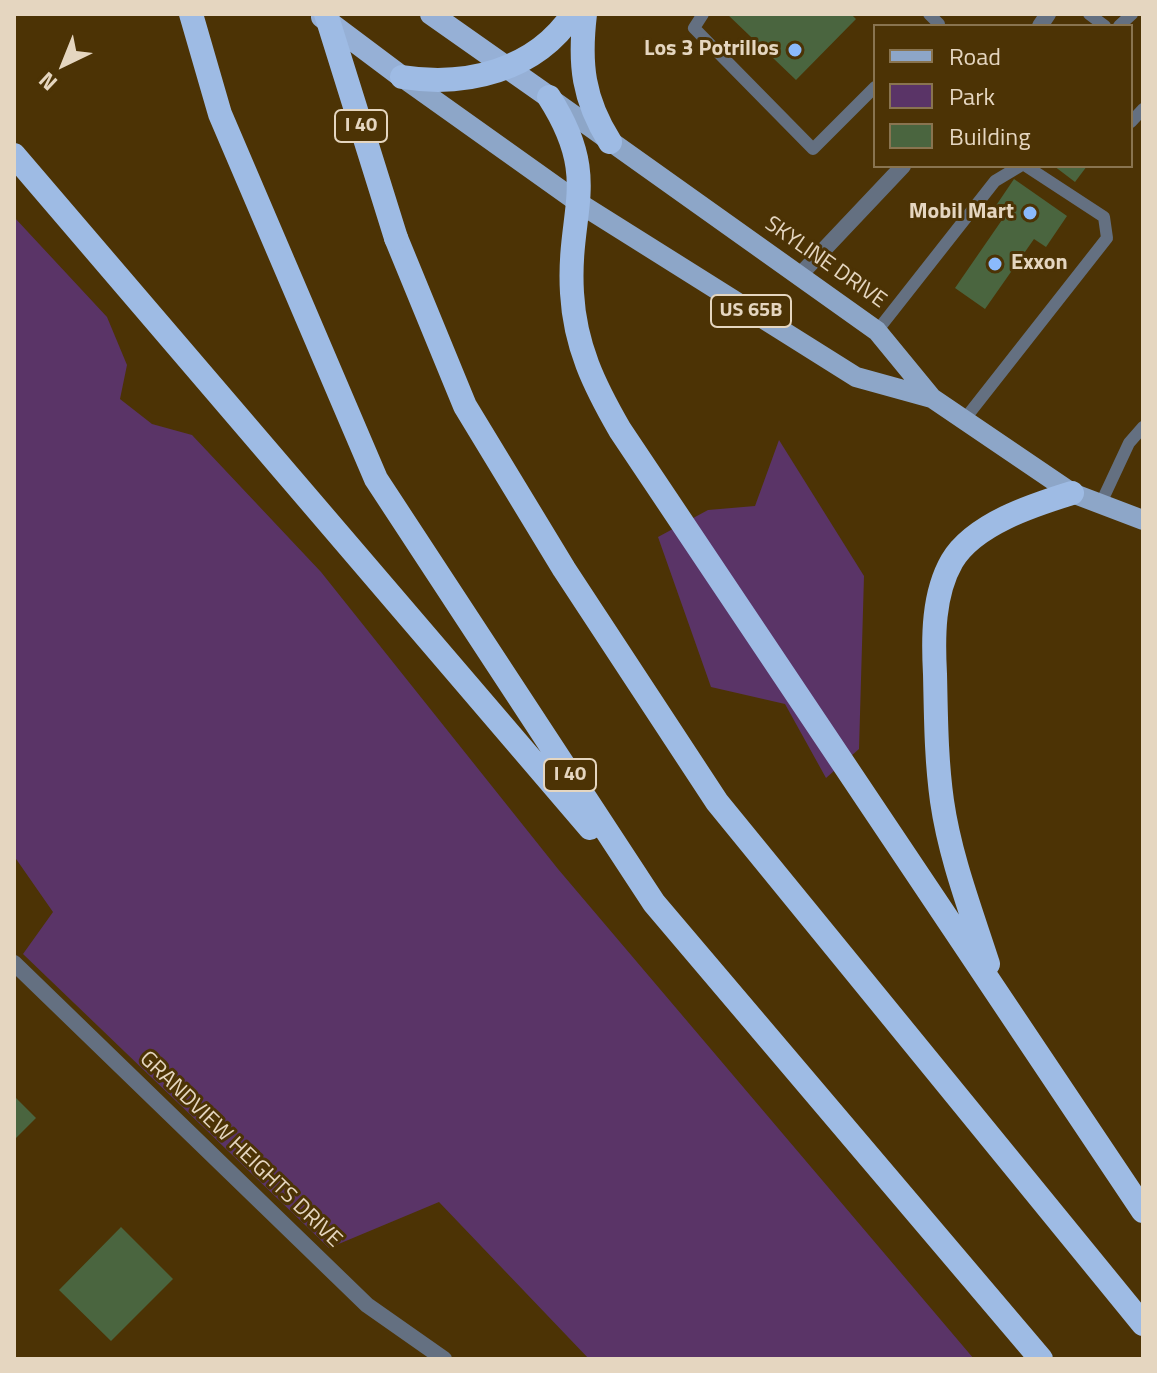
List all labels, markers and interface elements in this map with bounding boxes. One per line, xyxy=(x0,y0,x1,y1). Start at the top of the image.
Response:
north arrow xyxy=(24,24,104,104)
legend xyxy=(873,24,1133,168)
place label: Los 3 Potrillos xyxy=(644,37,779,63)
text: Road xyxy=(949,38,1001,74)
marker: Los 3 Potrillos xyxy=(786,41,804,59)
text: N xyxy=(30,64,65,99)
text: Park xyxy=(949,78,995,114)
road number: I 40 xyxy=(335,110,387,142)
text: Building xyxy=(949,118,1031,154)
place label: Mobil Mart xyxy=(909,200,1014,226)
marker: Mobil Mart xyxy=(1021,204,1039,222)
street label: SKYLINE DRIVE xyxy=(759,211,891,315)
place label: Exxon xyxy=(1011,251,1068,277)
marker: Exxon xyxy=(986,255,1004,273)
road number: US 65B xyxy=(711,295,791,327)
road number: I 40 xyxy=(544,759,596,791)
street label: GRANDVIEW HEIGHTS DRIVE xyxy=(133,1046,347,1254)

